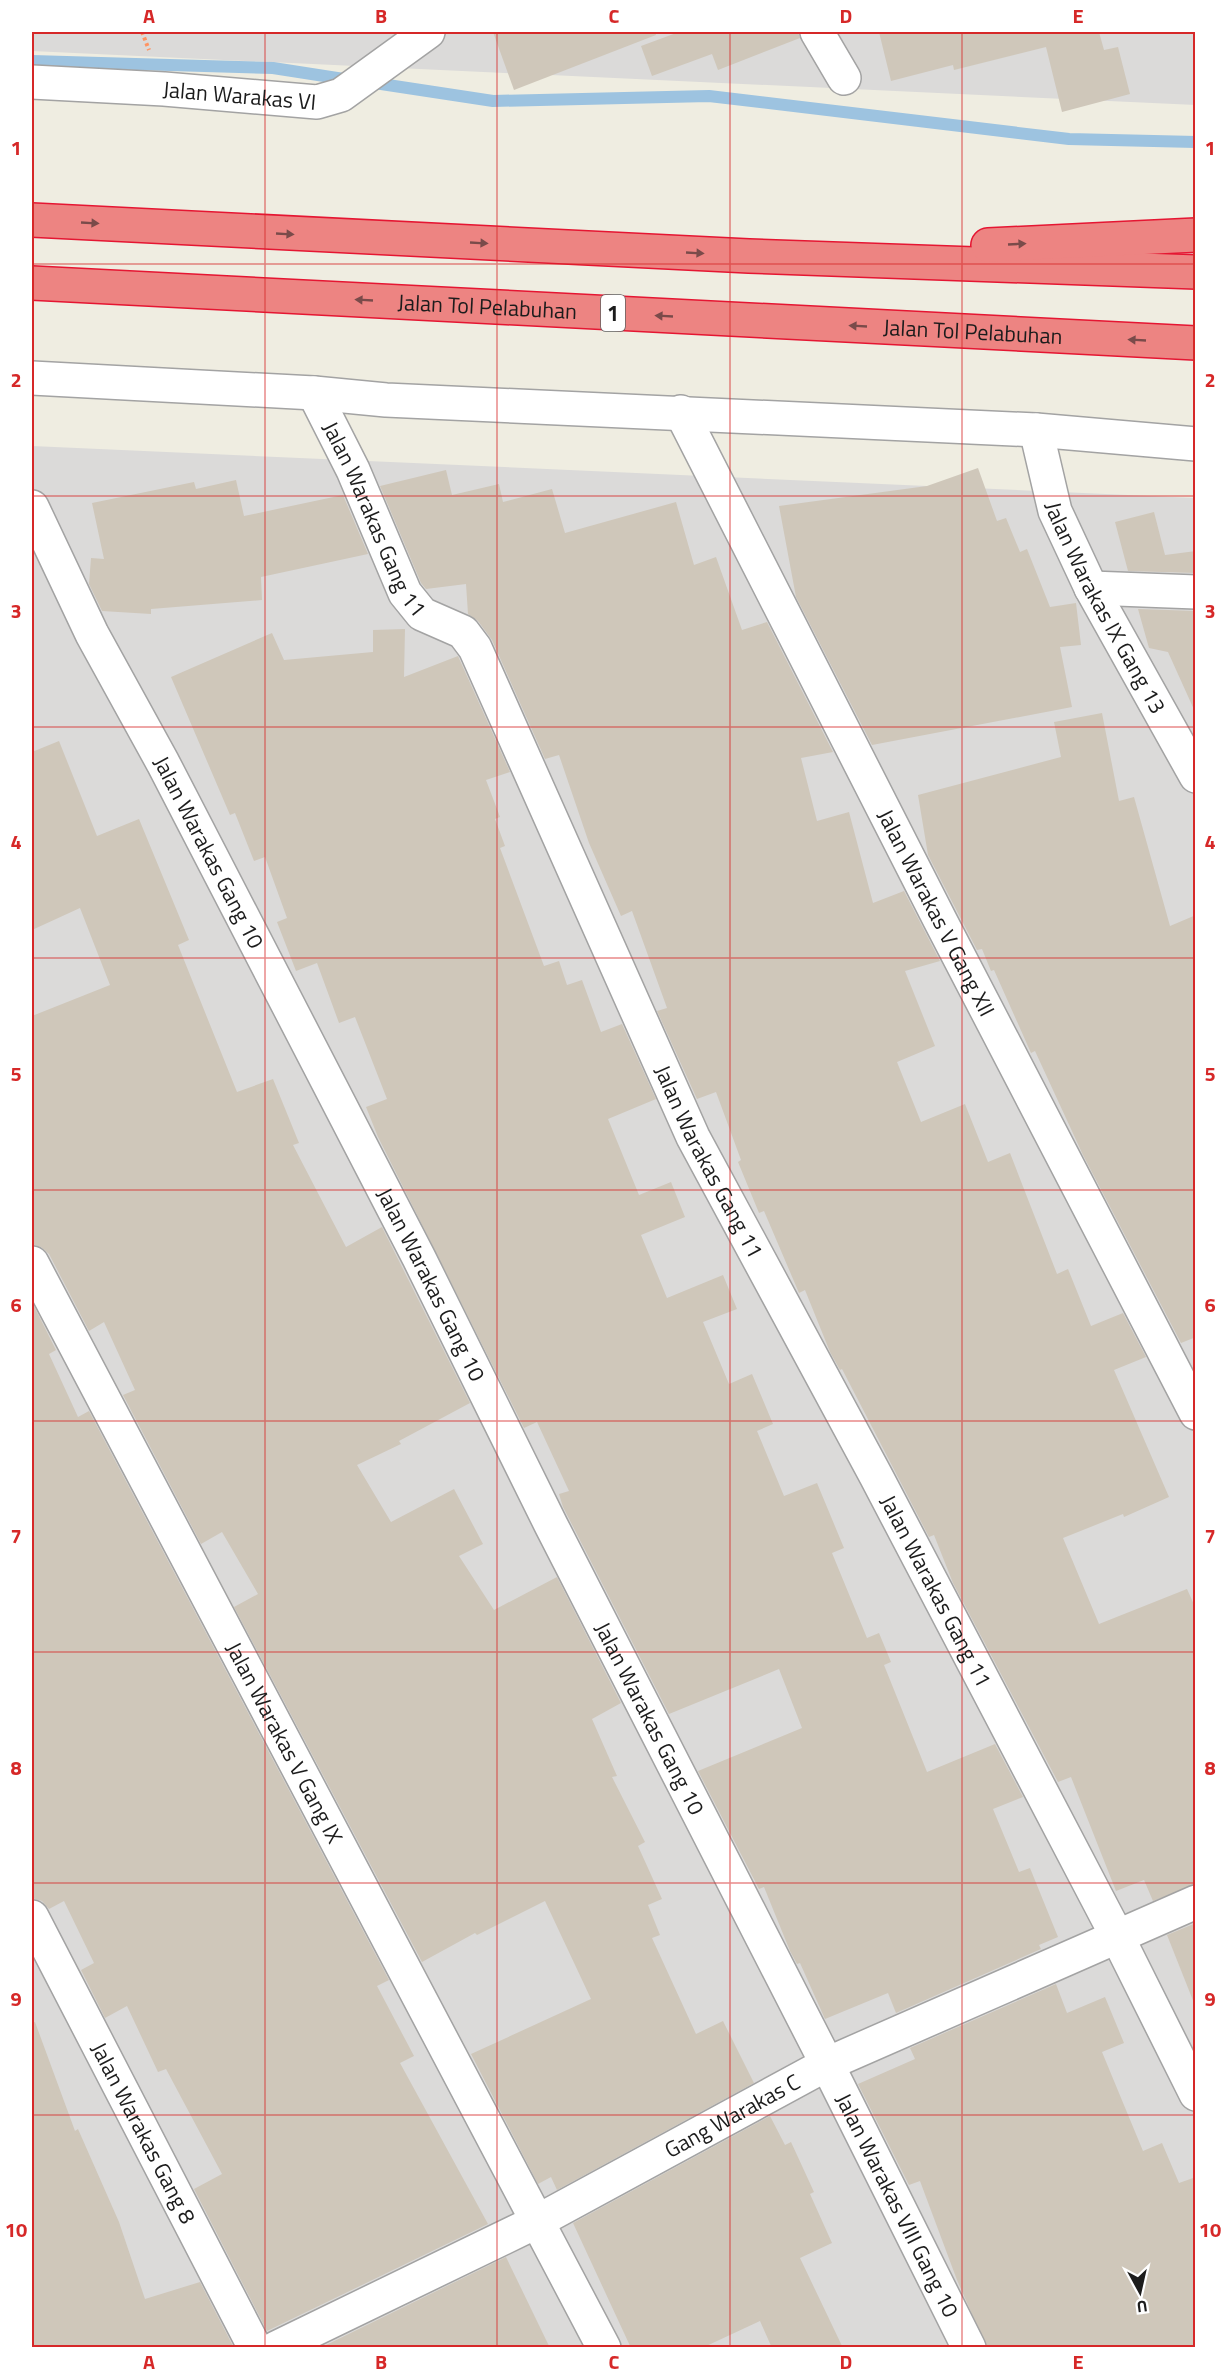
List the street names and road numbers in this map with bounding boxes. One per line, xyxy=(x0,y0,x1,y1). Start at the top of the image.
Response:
street label: Jalan Warakas VI xyxy=(161,72,318,119)
street label: Jalan Tol Pelabuhan xyxy=(397,285,578,328)
road number: 1 xyxy=(601,295,625,331)
street label: Jalan Tol Pelabuhan xyxy=(882,310,1063,353)
street label: Jalan Warakas Gang 11 xyxy=(314,415,435,624)
street label: Jalan Warakas IX Gang 13 xyxy=(1036,498,1175,720)
street label: Jalan Warakas Gang 10 xyxy=(145,749,273,954)
street label: Jalan Warakas V Gang XII xyxy=(869,803,1004,1022)
street label: Jalan Warakas Gang 11 xyxy=(646,1059,772,1264)
street label: Jalan Warakas Gang 10 xyxy=(368,1181,494,1387)
street label: Jalan Warakas Gang 11 xyxy=(872,1489,1001,1693)
street label: Jalan Warakas Gang 10 xyxy=(586,1616,714,1821)
street label: Jalan Warakas V Gang IX xyxy=(218,1636,352,1849)
street label: Jalan Warakas Gang 8 xyxy=(82,2036,205,2230)
street label: Gang Warakas C xyxy=(658,2065,806,2166)
street label: Jalan Warakas VIII Gang 10 xyxy=(827,2087,968,2323)

